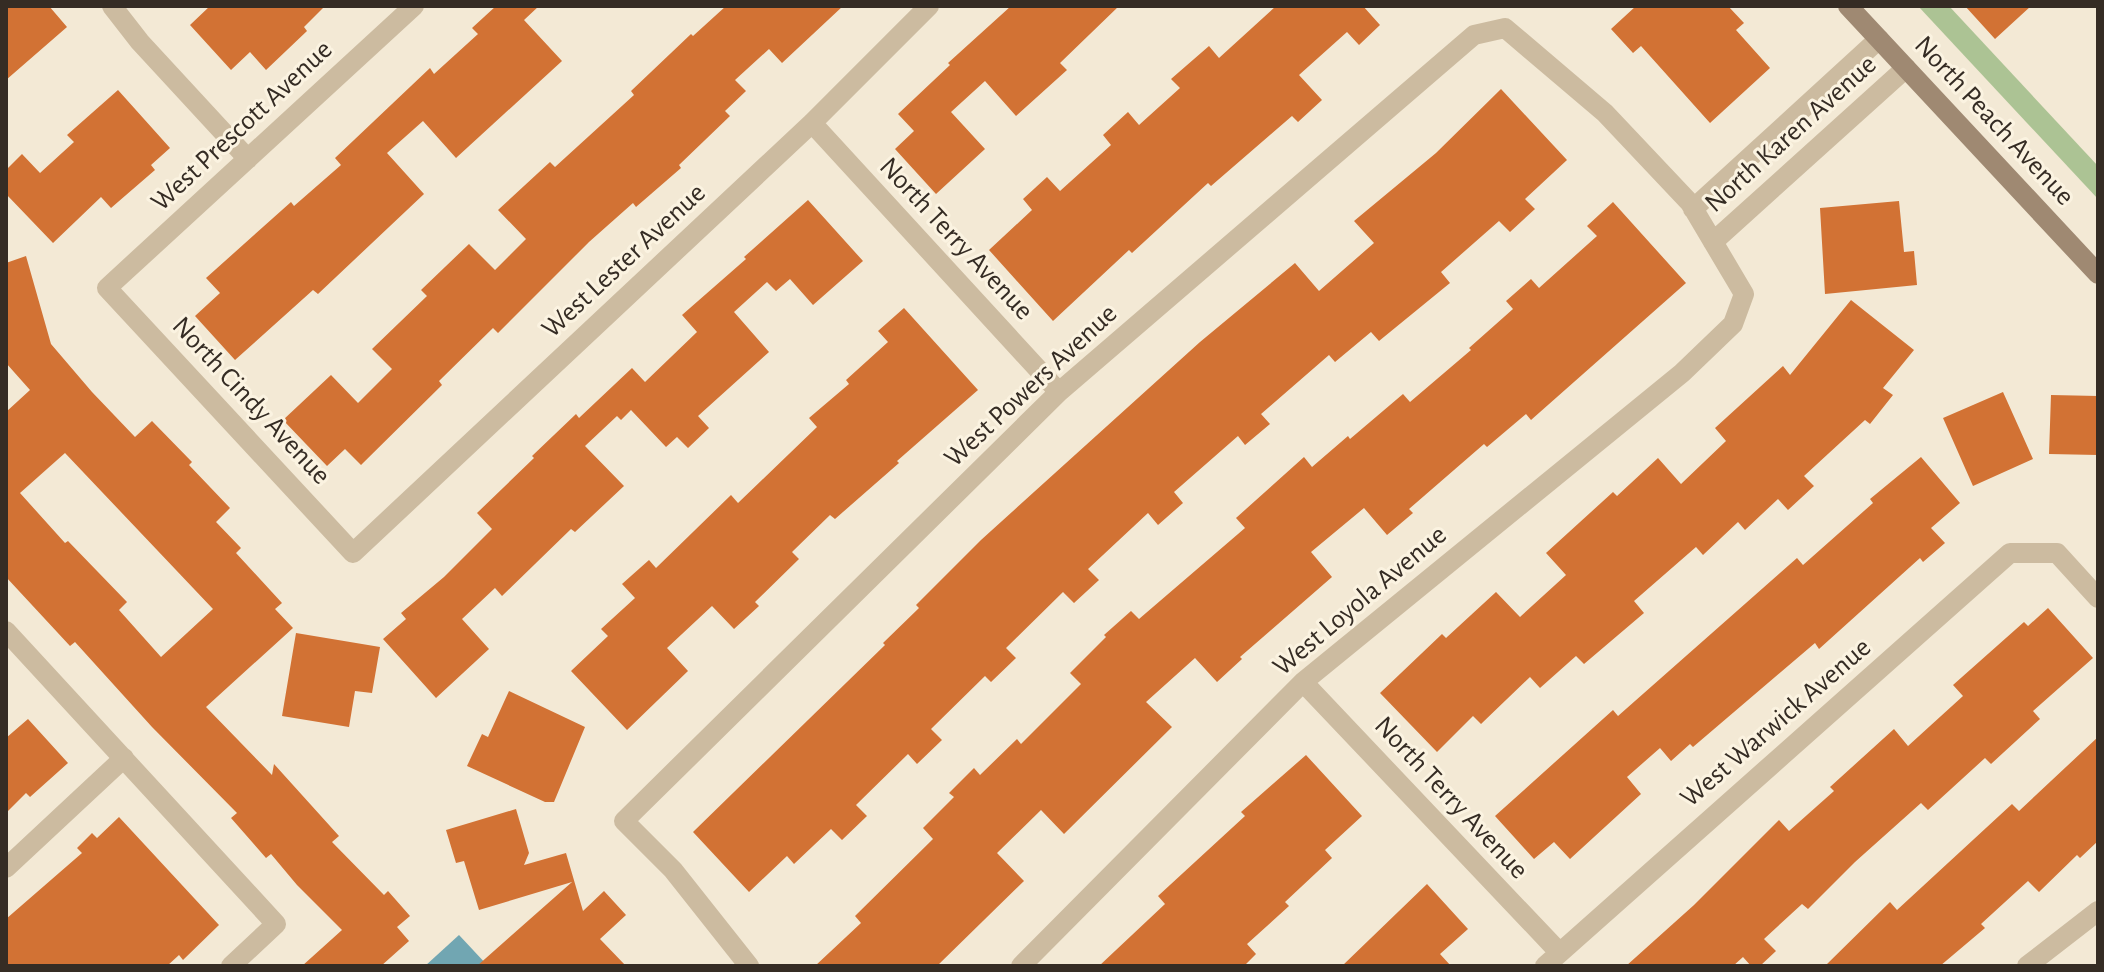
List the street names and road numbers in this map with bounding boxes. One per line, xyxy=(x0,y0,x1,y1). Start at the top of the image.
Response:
street label: North Peach Avenue xyxy=(1909,31,2079,211)
street label: West Prescott Avenue xyxy=(146,35,338,217)
street label: North Karen Avenue xyxy=(1700,50,1882,218)
street label: North Terry Avenue xyxy=(874,152,1038,326)
street label: West Lester Avenue xyxy=(537,179,711,343)
street label: West Powers Avenue xyxy=(939,299,1123,473)
street label: North Cindy Avenue xyxy=(167,312,335,490)
street label: West Loyola Avenue xyxy=(1268,521,1452,681)
street label: West Warwick Avenue xyxy=(1676,633,1876,813)
street label: North Terry Avenue xyxy=(1369,711,1533,885)

